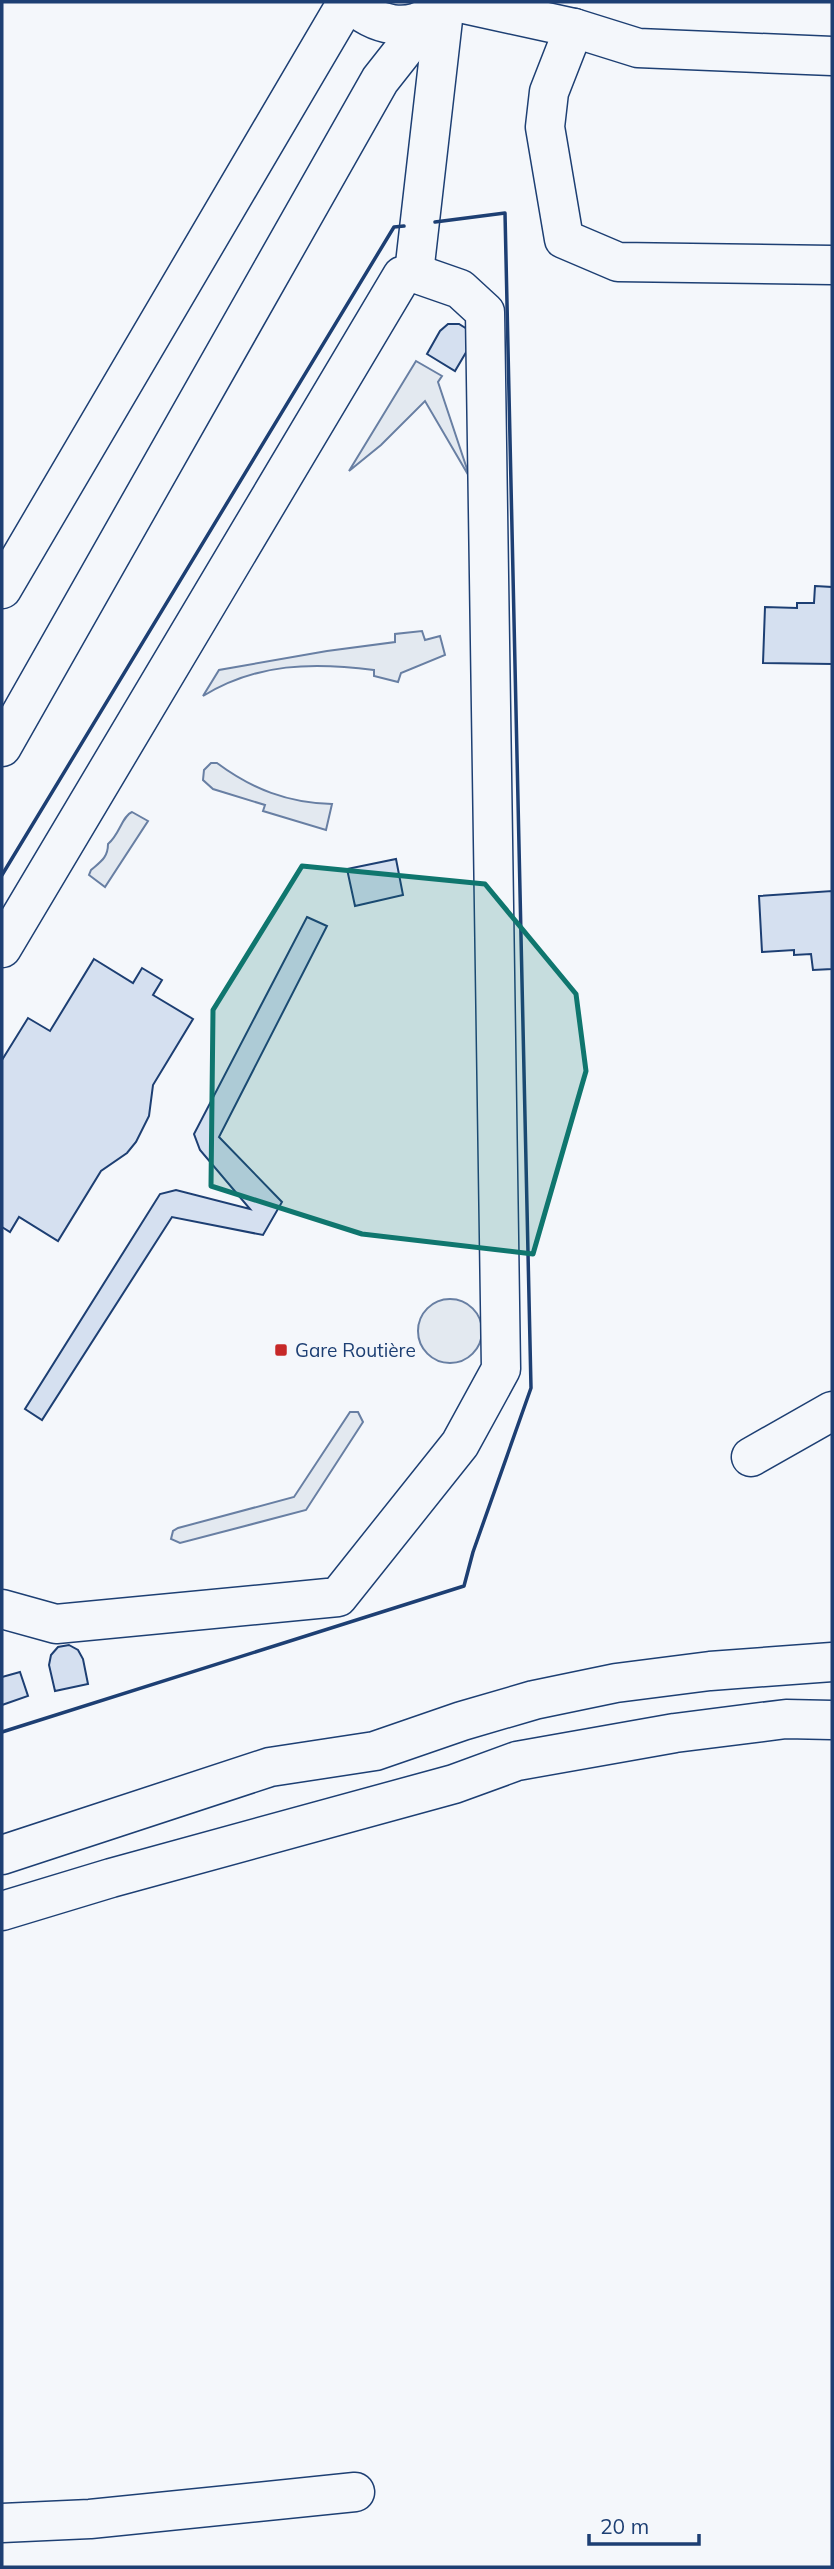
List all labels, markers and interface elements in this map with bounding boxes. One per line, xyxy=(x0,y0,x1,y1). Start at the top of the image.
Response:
place label: Gare Routière xyxy=(295,1338,416,1362)
marker: Gare Routière xyxy=(273,1342,289,1358)
scale bar xyxy=(589,2502,699,2546)
text: 20 m xyxy=(600,2513,649,2539)

